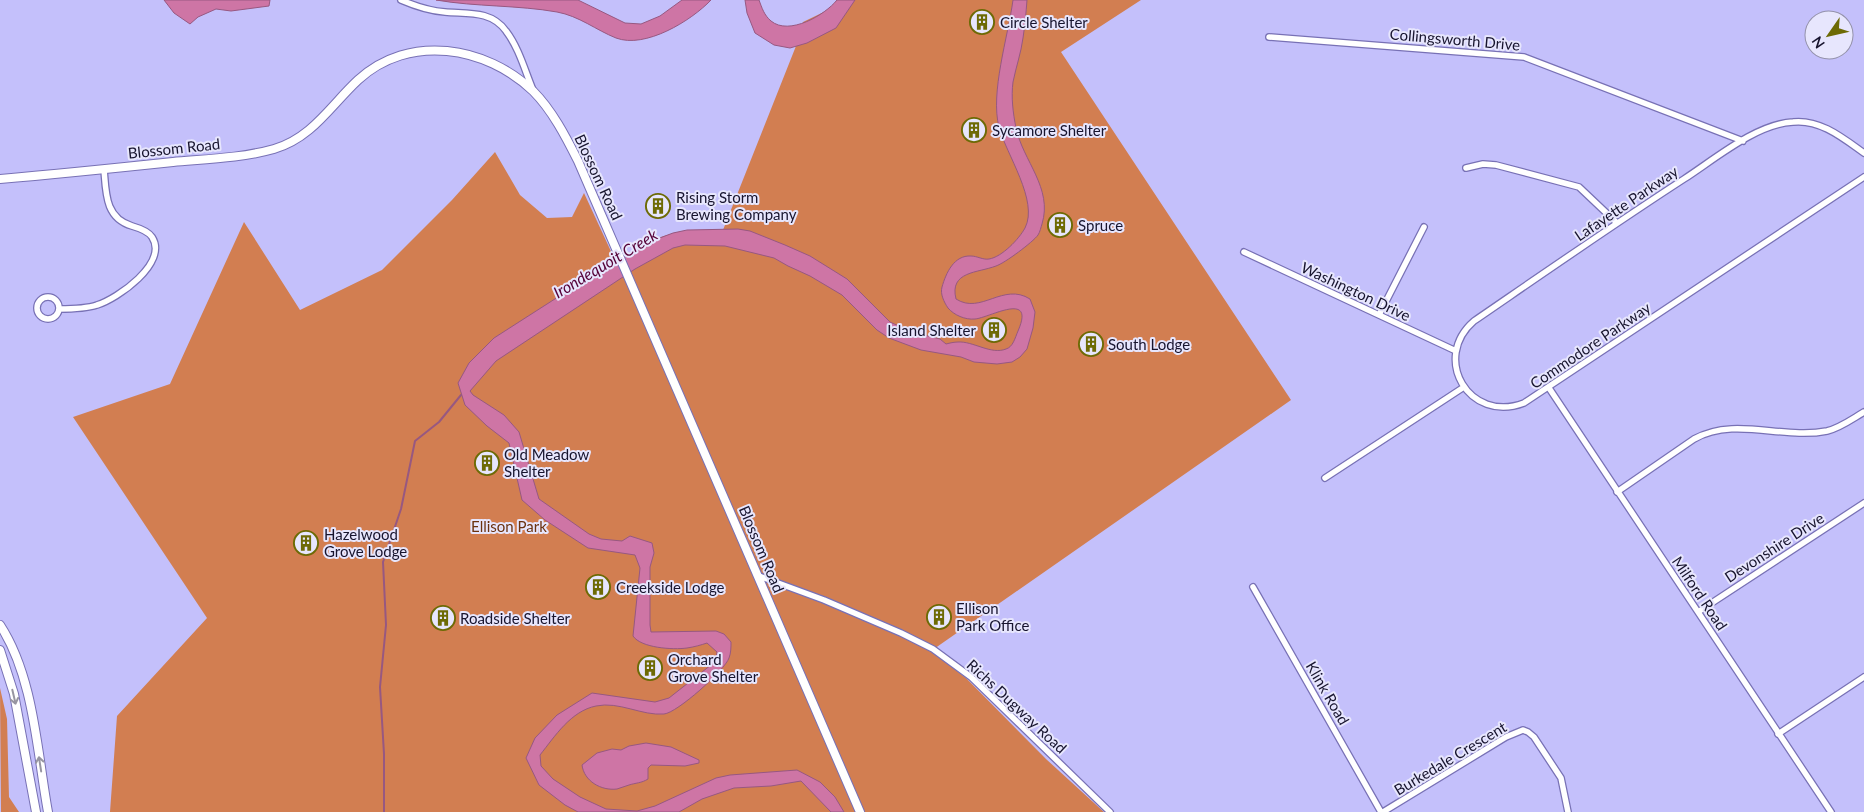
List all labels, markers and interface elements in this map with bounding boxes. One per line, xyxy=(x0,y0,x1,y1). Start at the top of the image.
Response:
building icon: Circle Shelter xyxy=(969,9,995,35)
north arrow xyxy=(1804,10,1854,60)
place label: Circle Shelter xyxy=(1000,13,1088,31)
street label: Collingsworth Drive xyxy=(1389,24,1521,54)
text: N xyxy=(1808,33,1828,52)
building icon: Sycamore Shelter xyxy=(961,117,987,143)
place label: Sycamore Shelter xyxy=(992,121,1107,139)
street label: Blossom Road xyxy=(571,131,627,223)
street label: Blossom Road xyxy=(127,134,221,162)
street label: Lafayette Parkway xyxy=(1571,162,1681,244)
place label: Rising Storm Brewing Company xyxy=(676,188,797,223)
building icon: Rising Storm Brewing Company xyxy=(645,193,671,219)
building icon: Spruce xyxy=(1047,212,1073,238)
place label: Spruce xyxy=(1078,216,1123,234)
water label: Irondequoit Creek xyxy=(549,224,661,302)
street label: Washington Drive xyxy=(1298,258,1414,324)
street label: Commodore Parkway xyxy=(1526,298,1654,392)
building icon: Island Shelter xyxy=(981,317,1007,343)
place label: Island Shelter xyxy=(887,321,977,339)
building icon: South Lodge xyxy=(1078,331,1104,357)
place label: South Lodge xyxy=(1108,335,1190,353)
place label: Old Meadow Shelter xyxy=(504,445,590,480)
building icon: Old Meadow Shelter xyxy=(474,450,500,476)
street label: Blossom Road xyxy=(736,503,788,595)
street label: Devonshire Drive xyxy=(1721,508,1827,586)
park label: Ellison Park xyxy=(471,517,547,535)
place label: Hazelwood Grove Lodge xyxy=(324,525,407,560)
building icon: Hazelwood Grove Lodge xyxy=(293,530,319,556)
street label: Milford Road xyxy=(1669,553,1731,633)
building icon: Creekside Lodge xyxy=(585,574,611,600)
place label: Creekside Lodge xyxy=(616,578,725,596)
place label: Ellison Park Office xyxy=(956,599,1029,634)
building icon: Ellison Park Office xyxy=(926,604,952,630)
building icon: Roadside Shelter xyxy=(430,605,456,631)
place label: Roadside Shelter xyxy=(460,609,571,627)
place label: Orchard Grove Shelter xyxy=(668,650,759,685)
building icon: Orchard Grove Shelter xyxy=(637,655,663,681)
street label: Richs Dugway Road xyxy=(963,655,1071,757)
street label: Klink Road xyxy=(1303,658,1353,728)
one-way arrow xyxy=(10,688,19,704)
street label: Burkedale Crescent xyxy=(1391,717,1510,799)
one-way arrow xyxy=(34,756,44,772)

